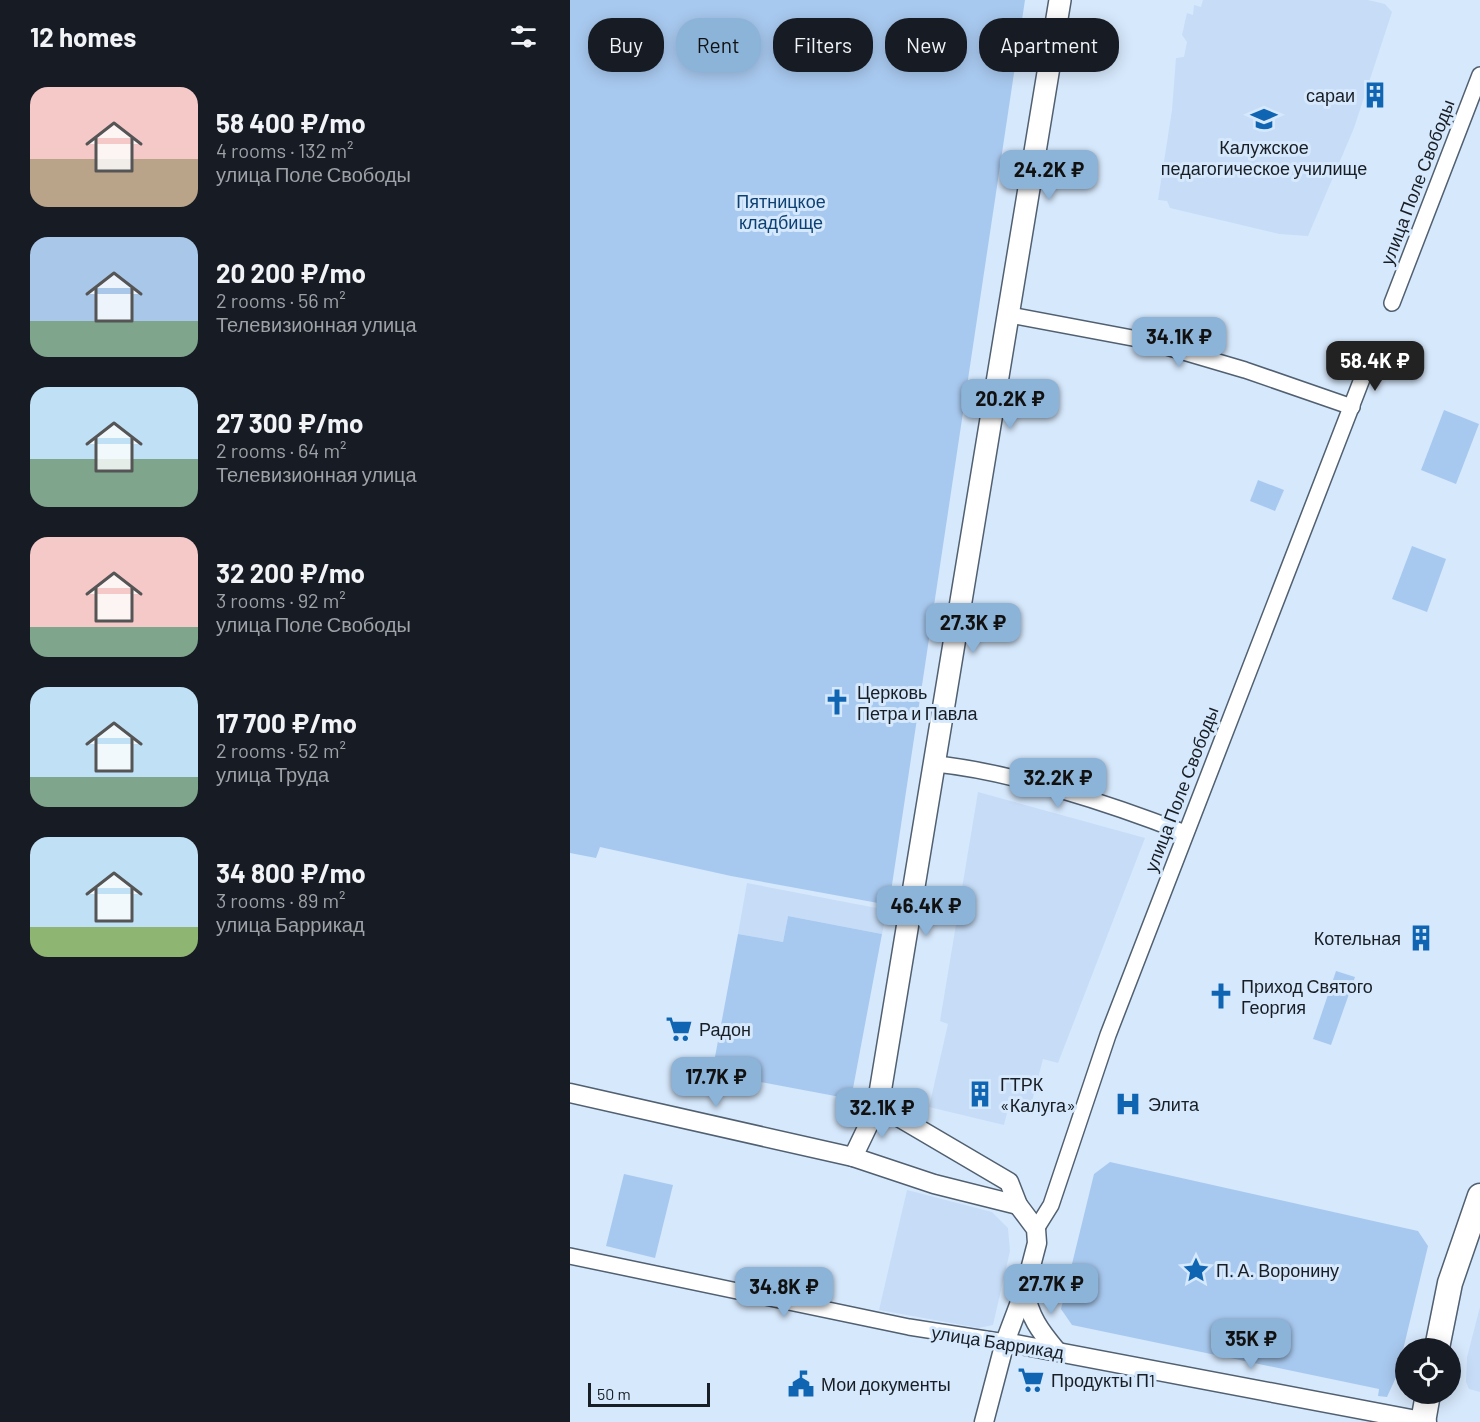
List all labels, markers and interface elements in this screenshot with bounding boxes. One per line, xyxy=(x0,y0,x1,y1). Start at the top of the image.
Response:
chip: Buy xyxy=(588,18,664,72)
chip: Rent xyxy=(676,18,761,72)
chip: Filters xyxy=(773,18,873,72)
chip: New xyxy=(885,18,967,72)
chip: Apartment xyxy=(979,18,1119,72)
icon: filters xyxy=(507,20,540,53)
text: 12 homes xyxy=(30,21,136,52)
building icon: сараи xyxy=(1360,80,1390,110)
place label: сараи xyxy=(1306,84,1355,106)
street label: улица Поле Свободы xyxy=(1375,96,1459,268)
school or university icon: Калужское педагогическое училище xyxy=(1249,104,1279,134)
text: 58 400 ₽/mo xyxy=(216,107,366,138)
icon: home xyxy=(78,111,150,183)
place label: Калужское педагогическое училище xyxy=(1161,136,1367,179)
text: 4 rooms · 132 m² xyxy=(216,138,353,162)
pin: 24.2K ₽ xyxy=(994,150,1104,201)
text: 24.2K ₽ xyxy=(1014,157,1084,181)
text: улица Поле Свободы xyxy=(216,162,411,186)
park label: Пятницкое кладбище xyxy=(736,190,826,233)
text: 20 200 ₽/mo xyxy=(216,257,366,288)
icon: home xyxy=(78,261,150,333)
text: 2 rooms · 56 m² xyxy=(216,288,346,312)
text: Телевизионная улица xyxy=(216,312,417,336)
pin: 34.1K ₽ xyxy=(1124,317,1234,368)
text: 34.1K ₽ xyxy=(1146,324,1212,348)
pin: 58.4K ₽ xyxy=(1320,341,1430,392)
text: 58.4K ₽ xyxy=(1340,348,1410,372)
pin: 20.2K ₽ xyxy=(955,379,1065,430)
text: 20.2K ₽ xyxy=(975,386,1045,410)
text: 27 300 ₽/mo xyxy=(216,407,363,438)
icon: home xyxy=(78,411,150,483)
text: 2 rooms · 64 m² xyxy=(216,438,346,462)
text: Телевизионная улица xyxy=(216,462,417,486)
text: 32 200 ₽/mo xyxy=(216,557,365,588)
icon: home xyxy=(78,561,150,633)
text: 3 rooms · 92 m² xyxy=(216,588,346,612)
pin: 27.3K ₽ xyxy=(918,603,1028,654)
text: 27.3K ₽ xyxy=(940,610,1006,634)
text: улица Поле Свободы xyxy=(216,612,411,636)
place label: Церковь Петра и Павла xyxy=(857,681,978,724)
church icon: Церковь Петра и Павла xyxy=(822,687,852,717)
street label: улица Поле Свободы xyxy=(1139,703,1223,875)
text: 17 700 ₽/mo xyxy=(216,707,357,738)
icon: home xyxy=(78,711,150,783)
text: 2 rooms · 52 m² xyxy=(216,738,346,762)
pin: 32.2K ₽ xyxy=(1003,758,1113,809)
text: улица Труда xyxy=(216,762,329,786)
text: 32.2K ₽ xyxy=(1023,765,1093,789)
text: 34 800 ₽/mo xyxy=(216,857,366,888)
icon: home xyxy=(78,861,150,933)
pin: 46.4K ₽ xyxy=(871,886,981,937)
text: 3 rooms · 89 m² xyxy=(216,888,346,912)
text: 46.4K ₽ xyxy=(891,893,961,917)
text: улица Баррикад xyxy=(216,912,365,936)
building icon: Котельная xyxy=(1406,923,1436,953)
place label: Котельная xyxy=(1314,927,1401,949)
place label: Приход Святого Георгия xyxy=(1241,975,1373,1018)
church icon: Приход Святого Георгия xyxy=(1206,981,1236,1011)
supermarket icon: Радон xyxy=(664,1014,694,1044)
place label: Радон xyxy=(699,1018,751,1040)
pin: 17.7K ₽ xyxy=(661,1057,771,1108)
text: 17.7K ₽ xyxy=(685,1064,747,1088)
place label: ГТРК «Калуга» xyxy=(1000,1073,1076,1116)
building icon: ГТРК «Калуга» xyxy=(965,1079,995,1109)
pin: 32.1K ₽ xyxy=(827,1088,937,1139)
hospital icon: Элита xyxy=(1113,1089,1143,1119)
place label: Элита xyxy=(1148,1093,1200,1115)
text: 32.1K ₽ xyxy=(849,1095,915,1119)
place icon: П. А. Воронину xyxy=(1181,1255,1211,1285)
place label: П. А. Воронину xyxy=(1216,1259,1339,1281)
pin: 27.7K ₽ xyxy=(996,1264,1106,1315)
pin: 34.8K ₽ xyxy=(729,1267,839,1318)
text: 27.7K ₽ xyxy=(1018,1271,1084,1295)
text: 34.8K ₽ xyxy=(749,1274,819,1298)
pin: 35K ₽ xyxy=(1209,1319,1293,1370)
street label: улица Баррикад xyxy=(930,1321,1066,1363)
text: 35K ₽ xyxy=(1225,1326,1277,1350)
map controls xyxy=(1395,1338,1461,1404)
button: locate xyxy=(1395,1338,1461,1404)
supermarket icon: Продукты П1 xyxy=(1016,1365,1046,1395)
public building icon: Мои документы xyxy=(786,1369,816,1399)
place label: Продукты П1 xyxy=(1051,1369,1155,1391)
place label: Мои документы xyxy=(821,1373,951,1395)
scale bar xyxy=(588,1380,710,1408)
text: 50 m xyxy=(597,1384,631,1403)

